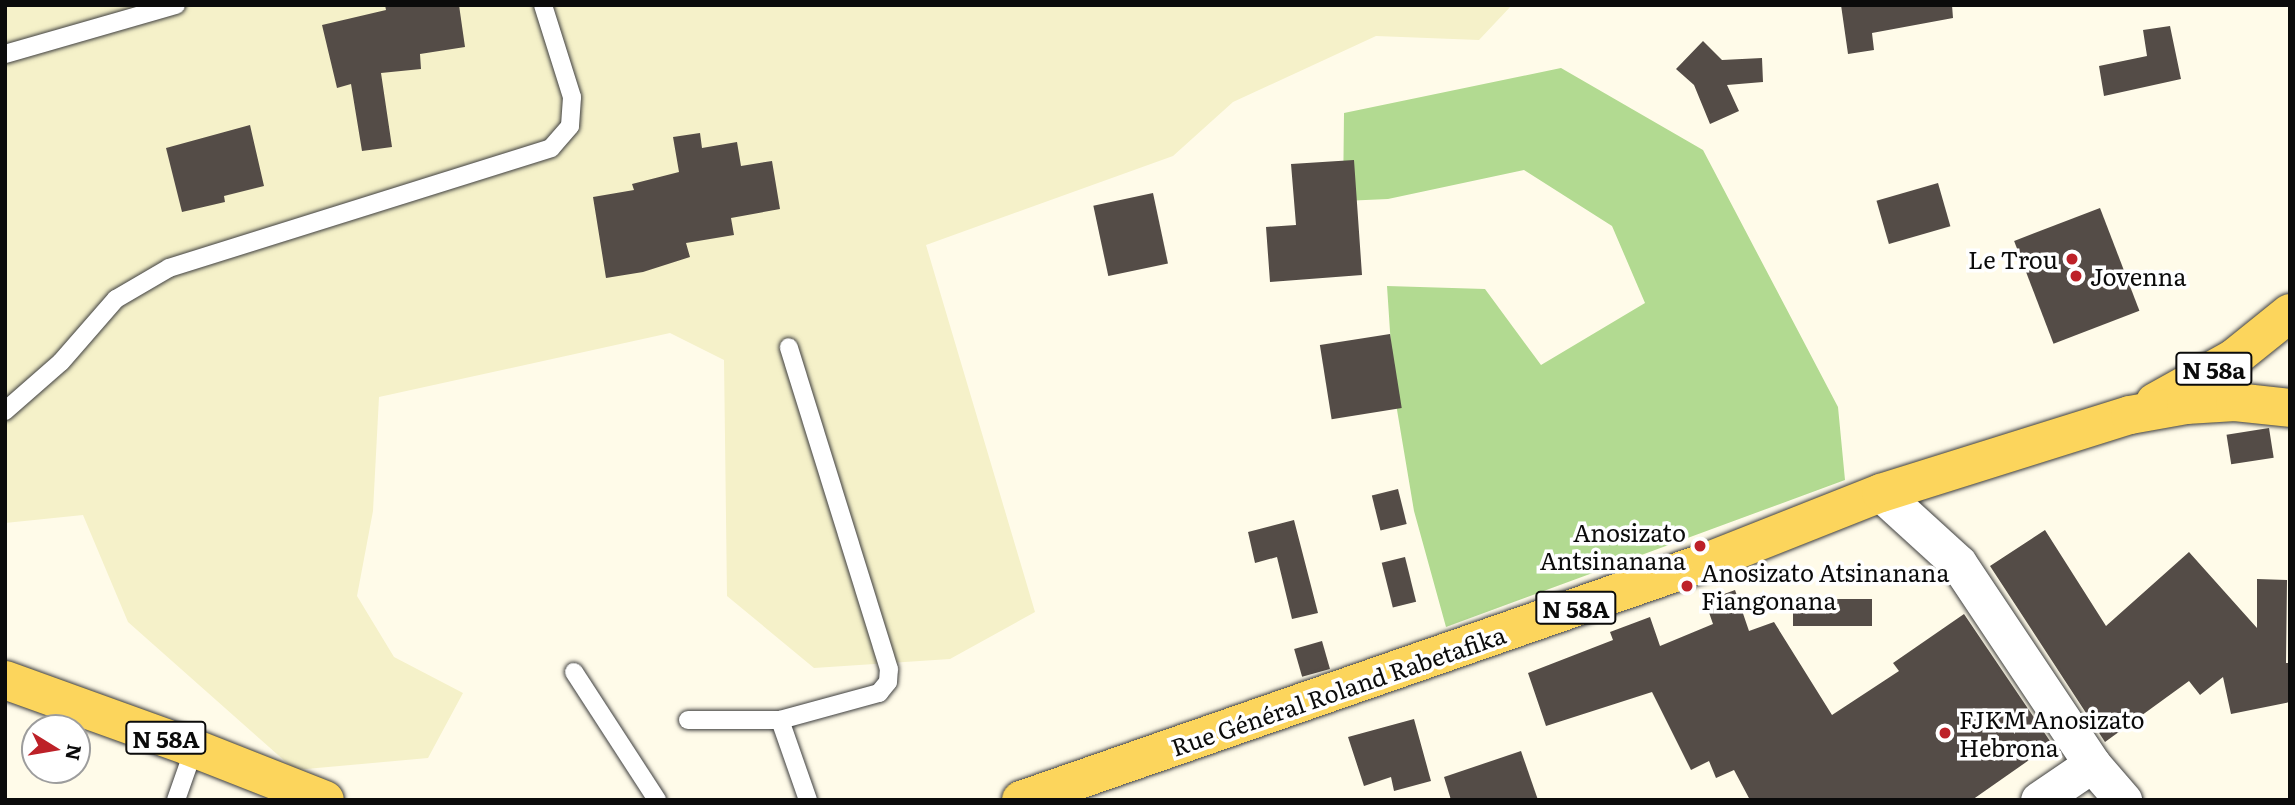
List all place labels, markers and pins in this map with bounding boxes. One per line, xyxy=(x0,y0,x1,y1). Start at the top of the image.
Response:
place label: Le Trou xyxy=(1968,245,2058,273)
marker: Le Trou xyxy=(2064,251,2080,267)
place label: Jovenna xyxy=(2090,262,2186,290)
marker: Jovenna xyxy=(2068,268,2084,284)
place label: Anosizato Antsinanana xyxy=(1540,518,1686,574)
marker: Anosizato Antsinanana xyxy=(1692,538,1708,554)
place label: Anosizato Atsinanana Fiangonana xyxy=(1701,558,1949,614)
marker: Anosizato Atsinanana Fiangonana xyxy=(1679,578,1695,594)
place label: FJKM Anosizato Hebrona xyxy=(1959,705,2145,761)
marker: FJKM Anosizato Hebrona xyxy=(1937,725,1953,741)

